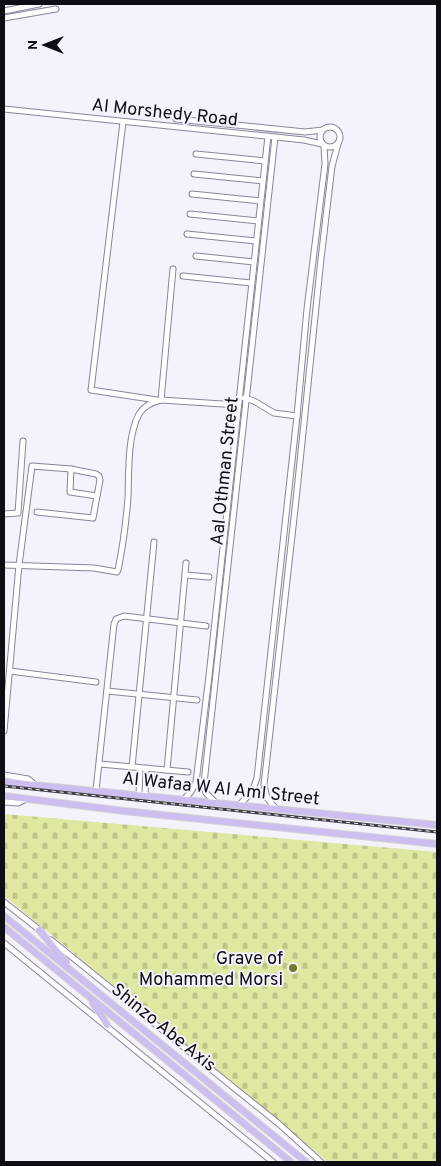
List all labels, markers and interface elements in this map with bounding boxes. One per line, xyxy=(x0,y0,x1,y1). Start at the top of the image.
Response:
north arrow xyxy=(20,20,70,70)
text: N xyxy=(25,40,42,50)
street label: Al Morshedy Road xyxy=(91,94,239,133)
street label: Aal Othman Street xyxy=(206,396,245,547)
street label: Al Wafaa W Al Aml Street xyxy=(121,768,321,811)
place label: Grave of Mohammed Morsi xyxy=(139,948,283,992)
marker: Grave of Mohammed Morsi xyxy=(287,962,299,974)
street label: Shinzo Abe Axis xyxy=(106,979,220,1078)

